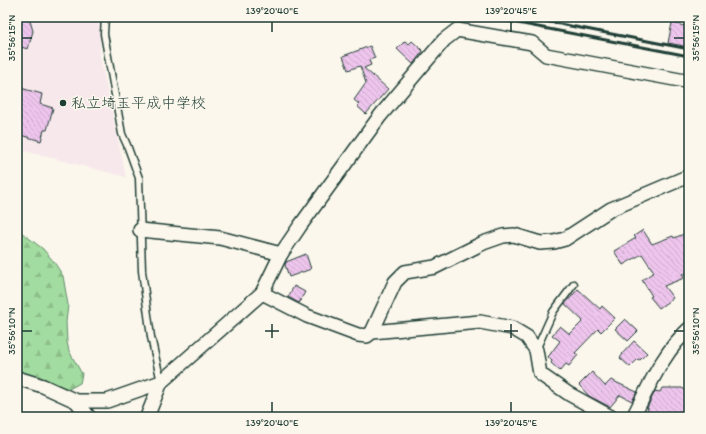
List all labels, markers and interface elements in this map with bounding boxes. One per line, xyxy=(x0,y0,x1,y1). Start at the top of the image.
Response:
text: 139°20'40"E xyxy=(246,4,299,17)
text: 139°20'45"E xyxy=(485,4,537,17)
text: 35°56'15"N xyxy=(5,15,18,61)
text: 35°56'15"N xyxy=(689,15,702,61)
place label: 私立埼玉平成中学校 xyxy=(71,94,206,112)
marker: 私立埼玉平成中学校 xyxy=(58,98,68,108)
text: 35°56'10"N xyxy=(5,307,18,355)
text: 35°56'10"N xyxy=(689,307,702,355)
text: 139°20'40"E xyxy=(246,416,299,429)
text: 139°20'45"E xyxy=(485,416,537,429)

